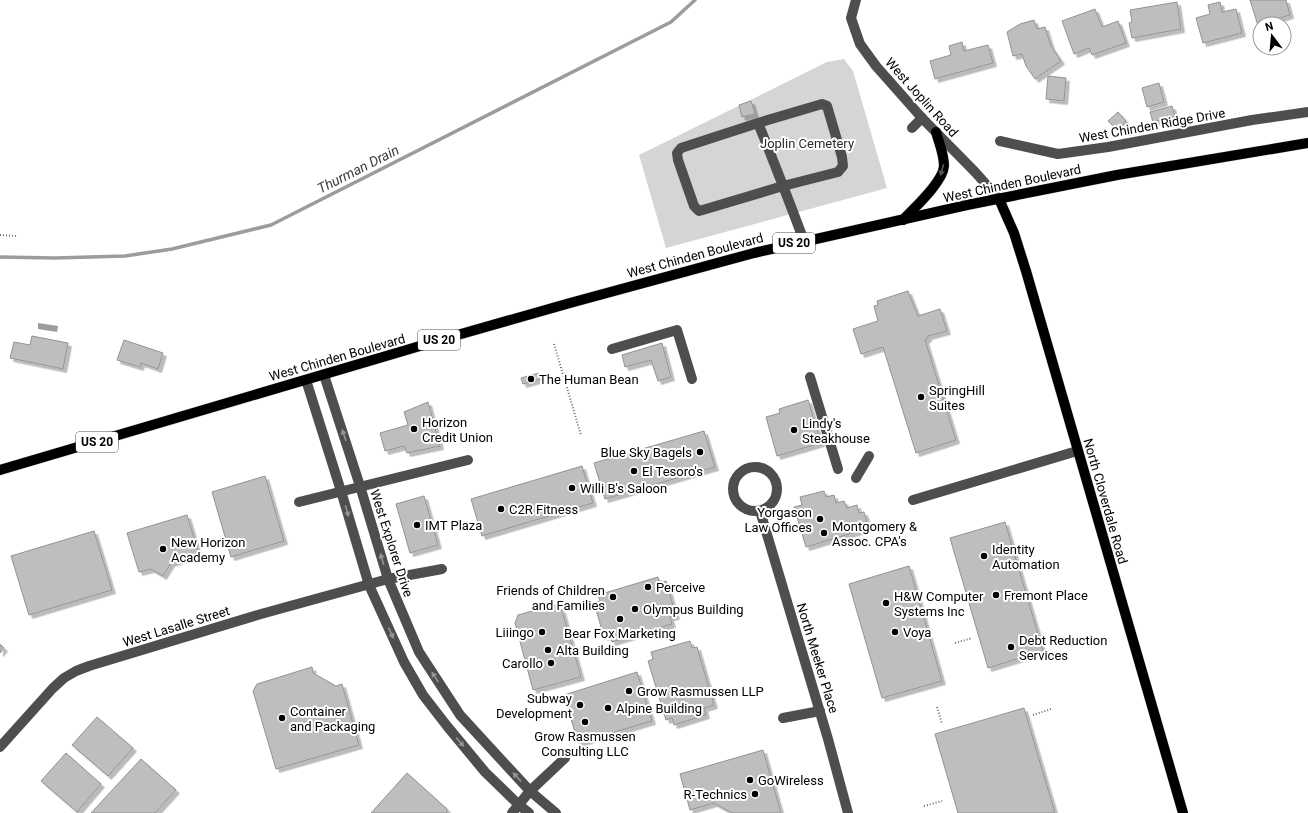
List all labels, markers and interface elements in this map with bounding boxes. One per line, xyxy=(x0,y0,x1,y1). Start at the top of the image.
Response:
north arrow xyxy=(1252,16,1292,56)
text: N xyxy=(1264,19,1275,34)
street label: West Joplin Road xyxy=(882,55,961,140)
street label: West Chinden Ridge Drive xyxy=(1078,105,1226,146)
park label: Joplin Cemetery xyxy=(760,136,854,151)
water label: Thurman Drain xyxy=(315,142,401,196)
street label: West Chinden Boulevard xyxy=(942,162,1082,205)
one-way arrow xyxy=(939,164,945,176)
street label: West Chinden Boulevard xyxy=(625,230,765,281)
road number: US 20 xyxy=(773,233,815,253)
road number: US 20 xyxy=(418,330,460,350)
street label: West Chinden Boulevard xyxy=(268,331,407,384)
place label: The Human Bean xyxy=(539,372,639,387)
marker: The Human Bean xyxy=(526,374,536,384)
place label: SpringHill Suites xyxy=(929,383,985,413)
marker: SpringHill Suites xyxy=(916,392,926,402)
place label: Horizon Credit Union xyxy=(422,415,493,445)
place label: Lindy's Steakhouse xyxy=(802,416,870,446)
marker: Horizon Credit Union xyxy=(409,424,419,434)
marker: Lindy's Steakhouse xyxy=(789,425,799,435)
one-way arrow xyxy=(340,429,346,441)
road number: US 20 xyxy=(76,432,118,452)
street label: North Cloverdale Road xyxy=(1080,437,1131,566)
place label: Blue Sky Bagels xyxy=(601,445,692,460)
marker: Blue Sky Bagels xyxy=(695,447,705,457)
place label: El Tesoro's xyxy=(642,464,703,479)
marker: El Tesoro's xyxy=(629,466,639,476)
place label: Willi B's Saloon xyxy=(580,481,667,496)
marker: Willi B's Saloon xyxy=(567,483,577,493)
street label: West Explorer Drive xyxy=(367,488,416,599)
place label: C2R Fitness xyxy=(509,502,578,517)
marker: C2R Fitness xyxy=(496,504,506,514)
one-way arrow xyxy=(344,505,350,517)
place label: Yorgason Law Offices xyxy=(744,505,812,535)
marker: Yorgason Law Offices xyxy=(815,514,825,524)
place label: IMT Plaza xyxy=(425,518,482,533)
place label: Montgomery & Assoc. CPA's xyxy=(832,519,918,549)
marker: IMT Plaza xyxy=(412,520,422,530)
marker: Montgomery & Assoc. CPA's xyxy=(819,528,829,538)
place label: New Horizon Academy xyxy=(171,535,245,565)
place label: Identity Automation xyxy=(992,542,1060,572)
marker: New Horizon Academy xyxy=(158,544,168,554)
marker: Identity Automation xyxy=(979,551,989,561)
one-way arrow xyxy=(379,553,385,565)
place label: Perceive xyxy=(656,580,705,595)
marker: Perceive xyxy=(643,582,653,592)
place label: Friends of Children and Families xyxy=(496,583,605,613)
place label: Fremont Place xyxy=(1004,588,1088,603)
place label: H&W Computer Systems Inc xyxy=(894,589,984,619)
marker: Fremont Place xyxy=(991,590,1001,600)
marker: Friends of Children and Families xyxy=(608,592,618,602)
marker: H&W Computer Systems Inc xyxy=(881,598,891,608)
street label: North Meeker Place xyxy=(794,601,841,715)
place label: Olympus Building xyxy=(643,602,744,617)
street label: West Lasalle Street xyxy=(121,603,231,650)
marker: Olympus Building xyxy=(630,604,640,614)
marker: Bear Fox Marketing xyxy=(615,614,625,624)
place label: Liiingo xyxy=(496,625,534,640)
place label: Voya xyxy=(903,625,931,640)
place label: Bear Fox Marketing xyxy=(564,626,676,641)
one-way arrow xyxy=(388,627,394,638)
marker: Liiingo xyxy=(537,627,547,637)
marker: Voya xyxy=(890,627,900,637)
place label: Debt Reduction Services xyxy=(1019,633,1107,663)
marker: Debt Reduction Services xyxy=(1006,642,1016,652)
place label: Alta Building xyxy=(556,643,629,658)
marker: Alta Building xyxy=(543,645,553,655)
place label: Carollo xyxy=(502,656,543,671)
marker: Carollo xyxy=(546,658,556,668)
one-way arrow xyxy=(431,672,439,682)
place label: Grow Rasmussen LLP xyxy=(637,684,764,699)
marker: Grow Rasmussen LLP xyxy=(624,686,634,696)
place label: Subway Development xyxy=(496,691,572,721)
marker: Subway Development xyxy=(575,700,585,710)
place label: Alpine Building xyxy=(616,701,702,716)
marker: Alpine Building xyxy=(603,703,613,713)
place label: Container and Packaging xyxy=(290,704,375,734)
marker: Container and Packaging xyxy=(277,713,287,723)
marker: Grow Rasmussen Consulting LLC xyxy=(580,717,590,727)
place label: Grow Rasmussen Consulting LLC xyxy=(534,729,636,759)
one-way arrow xyxy=(456,736,465,747)
one-way arrow xyxy=(513,772,522,782)
place label: GoWireless xyxy=(758,773,824,788)
marker: GoWireless xyxy=(745,775,755,785)
place label: R-Technics xyxy=(684,787,747,802)
marker: R-Technics xyxy=(750,789,760,799)

